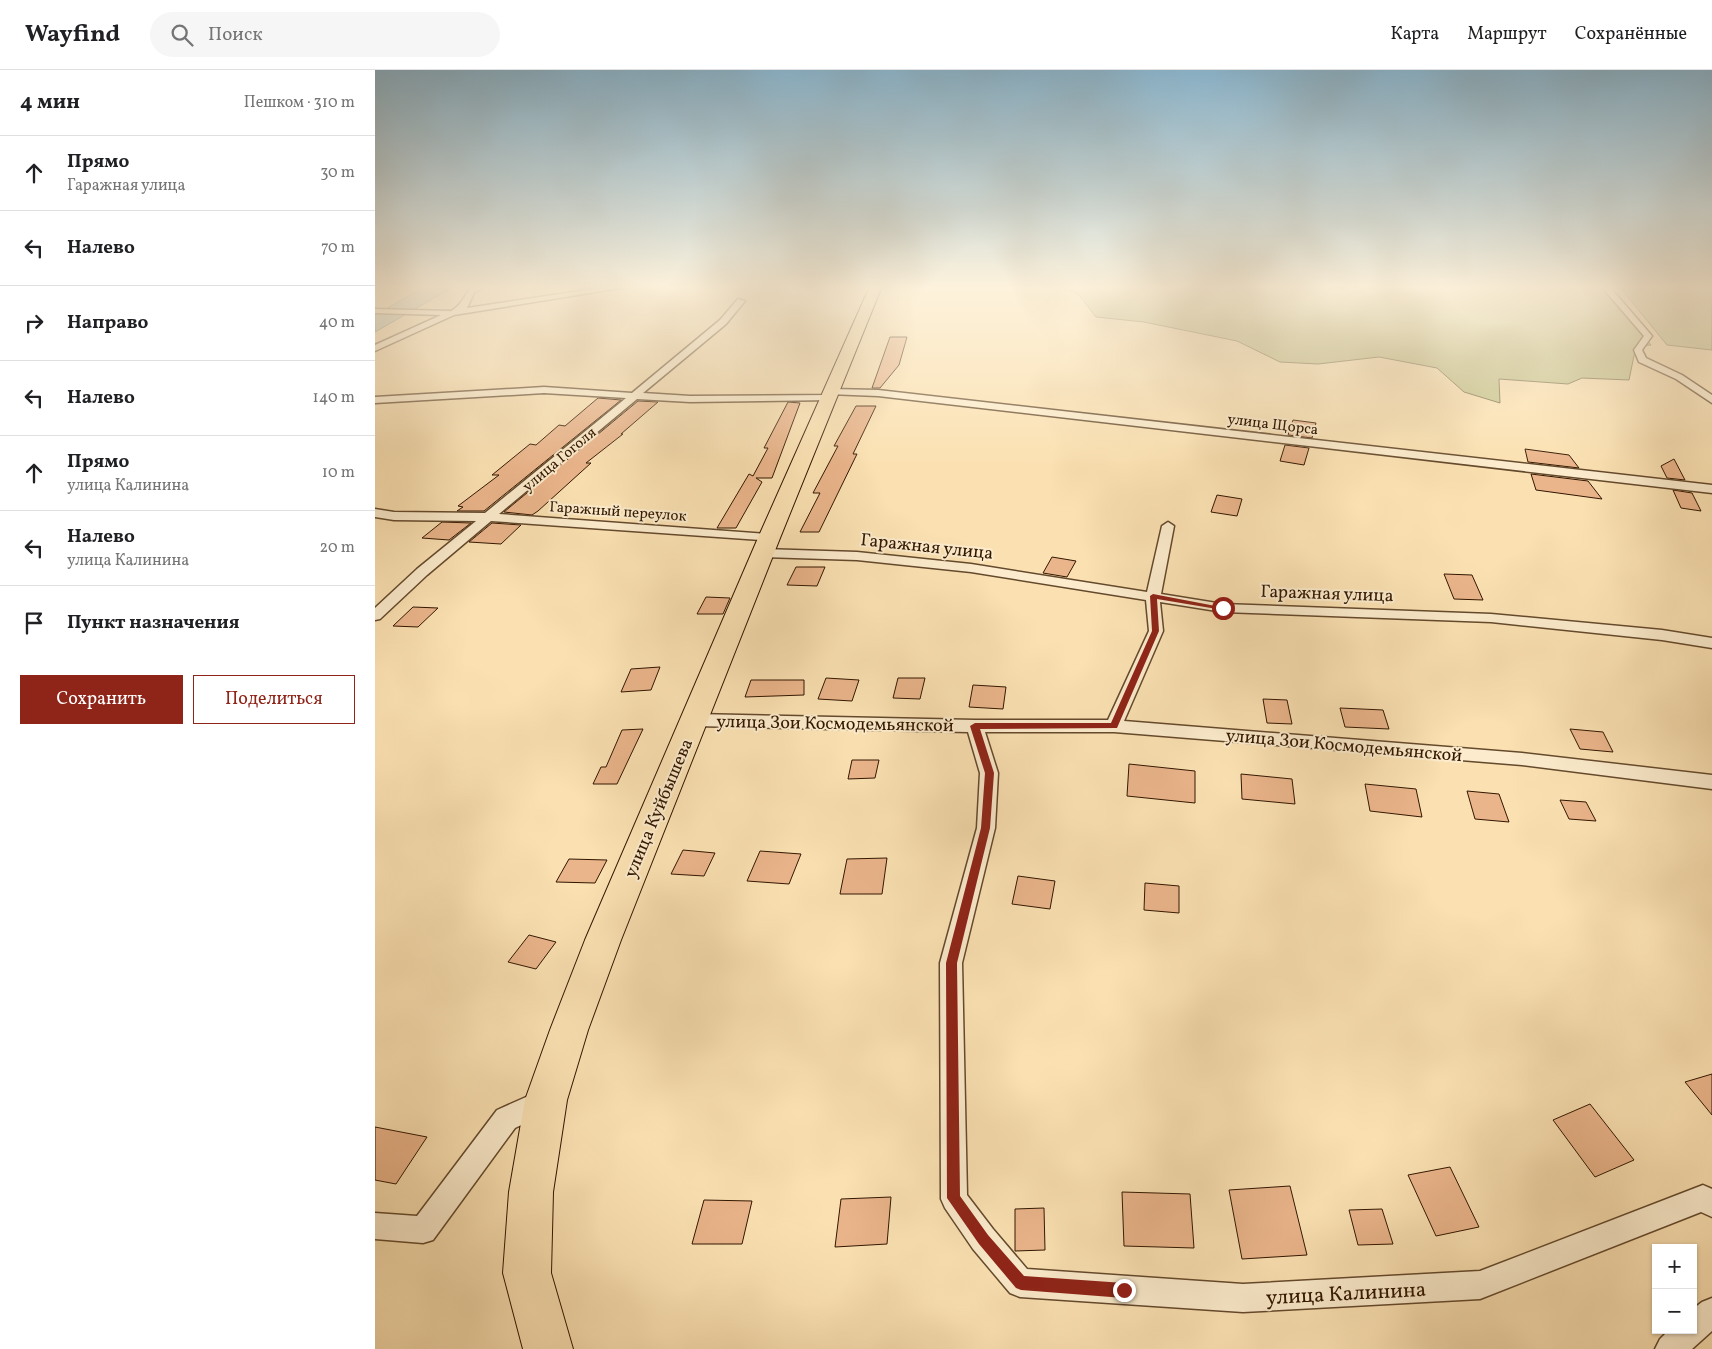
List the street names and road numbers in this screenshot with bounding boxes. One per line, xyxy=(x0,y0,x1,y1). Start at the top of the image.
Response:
street label: улица Щорса xyxy=(1226,409,1319,441)
street label: улица Гоголя xyxy=(519,423,602,497)
street label: Гаражный переулок xyxy=(549,497,687,528)
street label: Гаражная улица xyxy=(859,528,994,567)
street label: Гаражная улица xyxy=(1260,580,1394,609)
street label: улица Зои Космодемьянской xyxy=(716,710,954,739)
street label: улица Зои Космодемьянской xyxy=(1224,724,1463,769)
street label: улица Куйбышева xyxy=(619,735,700,882)
street label: улица Калинина xyxy=(1265,1276,1427,1313)

